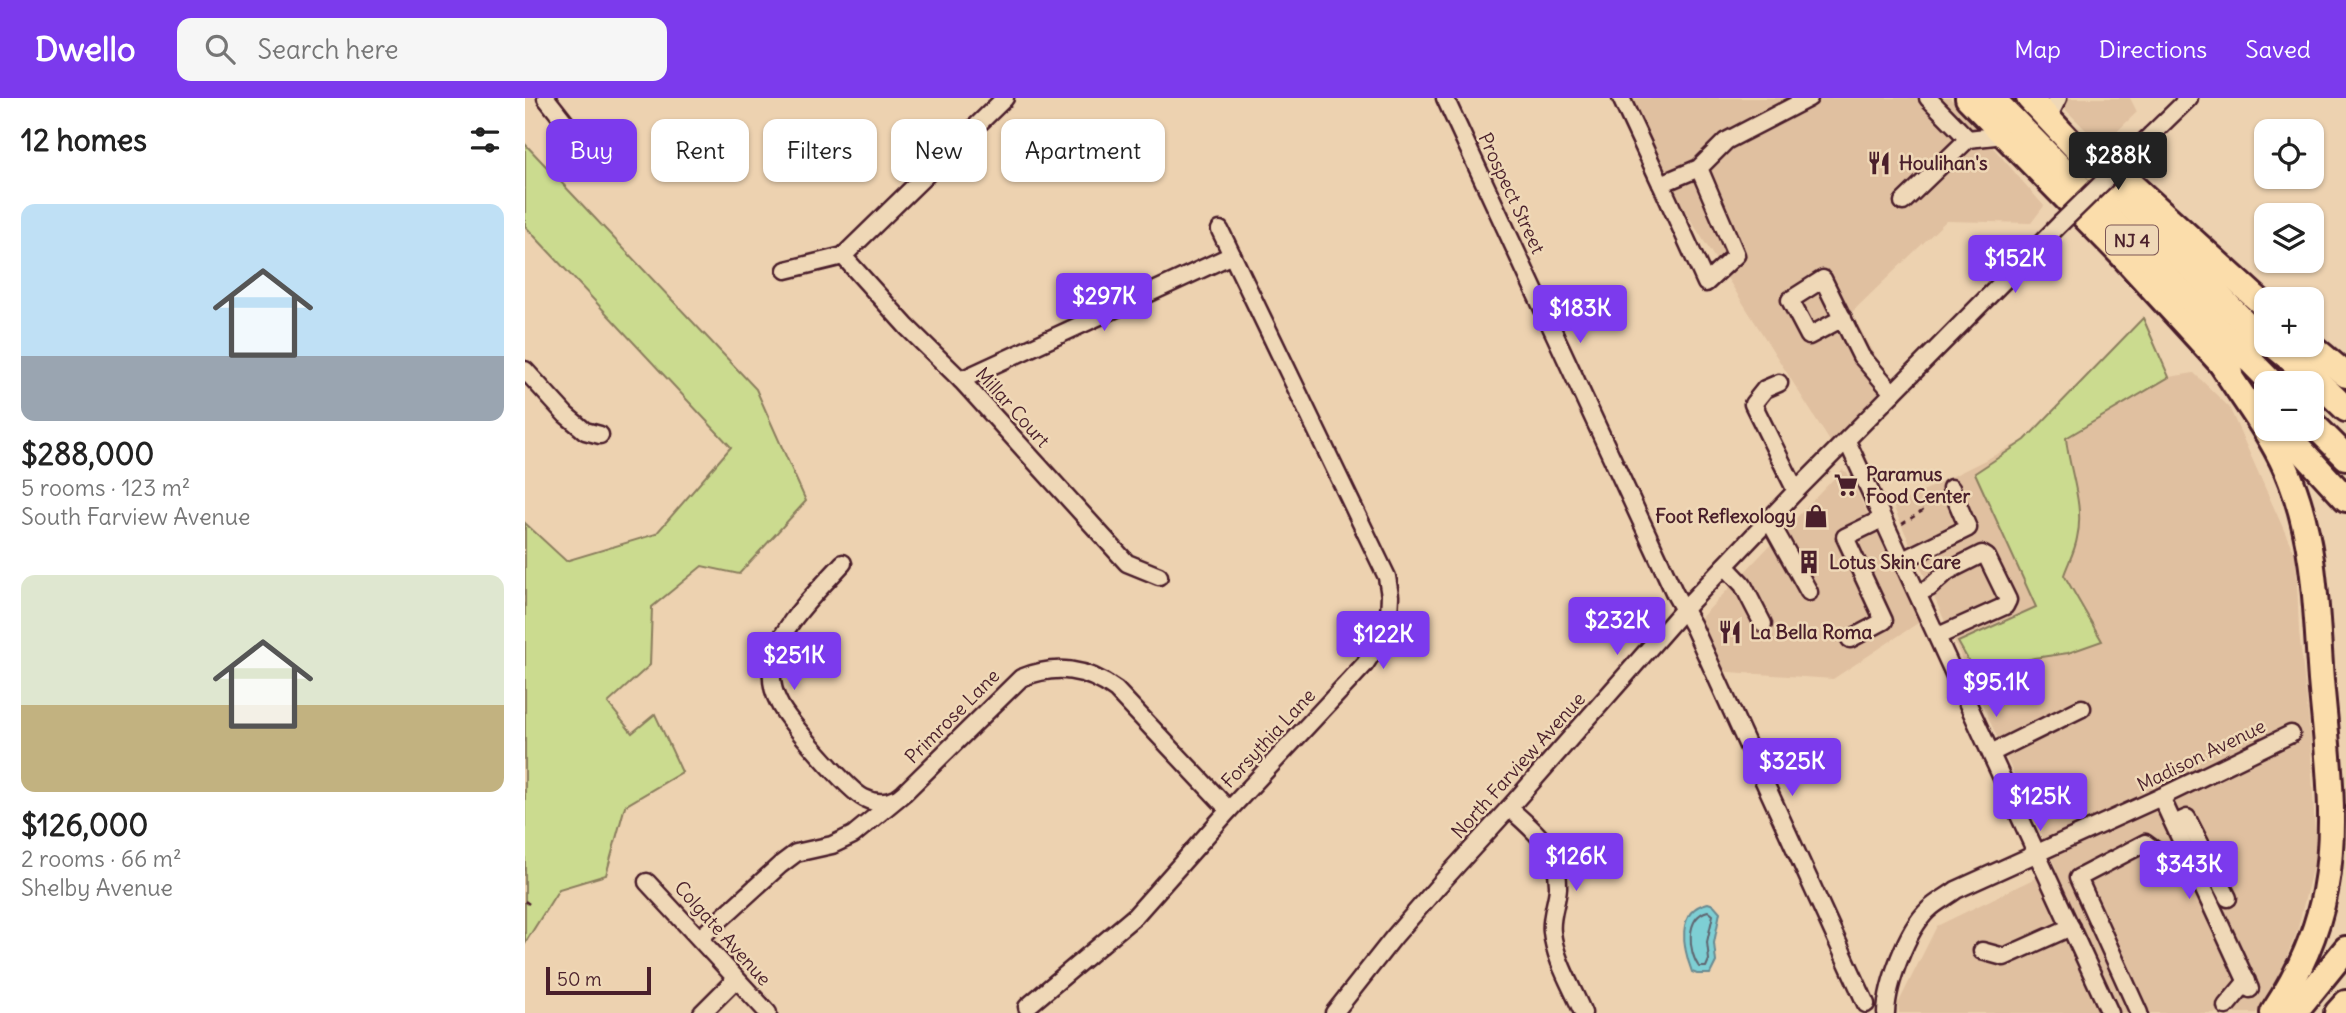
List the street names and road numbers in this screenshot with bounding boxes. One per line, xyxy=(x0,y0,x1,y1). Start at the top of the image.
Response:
street label: Prospect Street xyxy=(1474,129,1550,257)
road number: NJ 4 xyxy=(2106,225,2158,254)
street label: Millar Court xyxy=(971,362,1055,452)
street label: Primrose Lane xyxy=(900,664,1004,768)
street label: Forsythia Lane xyxy=(1216,683,1320,793)
street label: North Farview Avenue xyxy=(1446,687,1590,843)
street label: Madison Avenue xyxy=(2133,714,2269,796)
street label: Colgate Avenue xyxy=(669,875,777,991)

